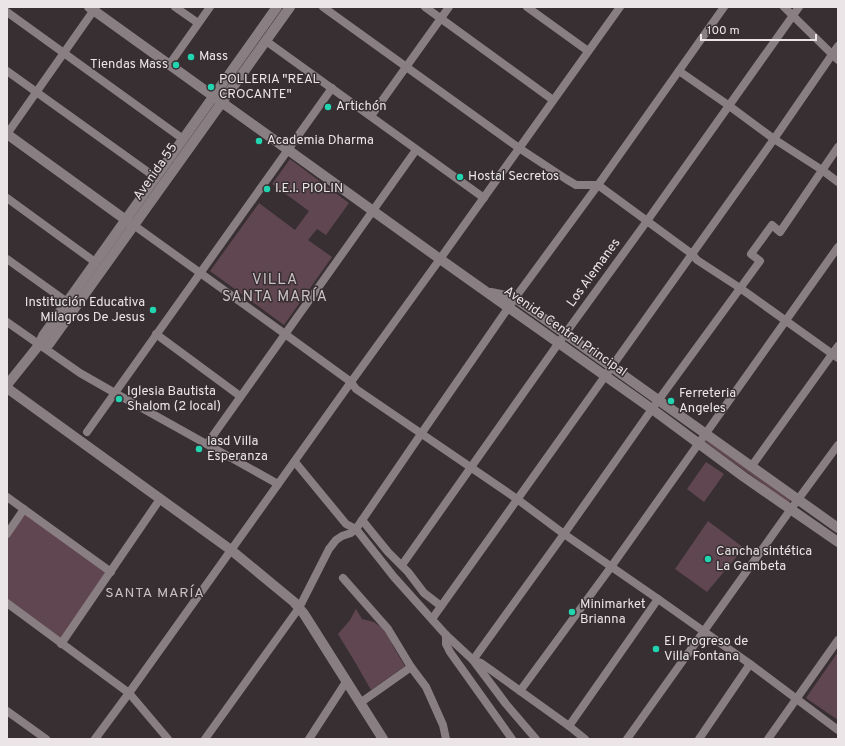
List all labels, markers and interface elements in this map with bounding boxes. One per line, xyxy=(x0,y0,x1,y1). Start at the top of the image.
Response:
scale bar xyxy=(701,16,816,42)
text: 100 m xyxy=(707,23,740,39)
place label: Mass xyxy=(199,49,228,65)
marker: Mass xyxy=(186,52,196,62)
place label: Tiendas Mass xyxy=(90,57,168,73)
marker: Tiendas Mass xyxy=(171,60,181,70)
place label: POLLERIA "REAL CROCANTE" xyxy=(219,72,320,103)
marker: POLLERIA "REAL CROCANTE" xyxy=(206,82,216,92)
place label: Artichón xyxy=(336,99,387,115)
marker: Artichón xyxy=(323,102,333,112)
place label: Academia Dharma xyxy=(267,133,374,149)
marker: Academia Dharma xyxy=(254,136,264,146)
street label: Avenida 55 xyxy=(131,140,181,204)
place label: Hostal Secretos xyxy=(468,169,559,185)
marker: Hostal Secretos xyxy=(455,172,465,182)
place label: I.E.I. PIOLIN xyxy=(275,181,343,197)
marker: I.E.I. PIOLIN xyxy=(262,184,272,194)
street label: Los Alemanes xyxy=(564,236,624,310)
district label: VILLA SANTA MARÍA xyxy=(222,271,328,307)
street label: Avenida Central Principal xyxy=(500,283,630,381)
place label: Institución Educativa Milagros De Jesus xyxy=(25,295,145,326)
marker: Institución Educativa Milagros De Jesus xyxy=(148,305,158,315)
place label: Iglesia Bautista Shalom (2 local) xyxy=(127,384,221,415)
place label: Ferreteria Angeles xyxy=(679,386,736,417)
marker: Iglesia Bautista Shalom (2 local) xyxy=(114,394,124,404)
marker: Ferreteria Angeles xyxy=(666,396,676,406)
place label: Iasd Villa Esperanza xyxy=(207,434,268,465)
marker: Iasd Villa Esperanza xyxy=(194,444,204,454)
place label: Cancha sintética La Gambeta xyxy=(716,544,812,575)
marker: Cancha sintética La Gambeta xyxy=(703,554,713,564)
district label: SANTA MARÍA xyxy=(105,584,205,602)
place label: Minimarket Brianna xyxy=(580,597,646,628)
marker: Minimarket Brianna xyxy=(567,607,577,617)
place label: El Progreso de Villa Fontana xyxy=(664,634,748,665)
marker: El Progreso de Villa Fontana xyxy=(651,644,661,654)

